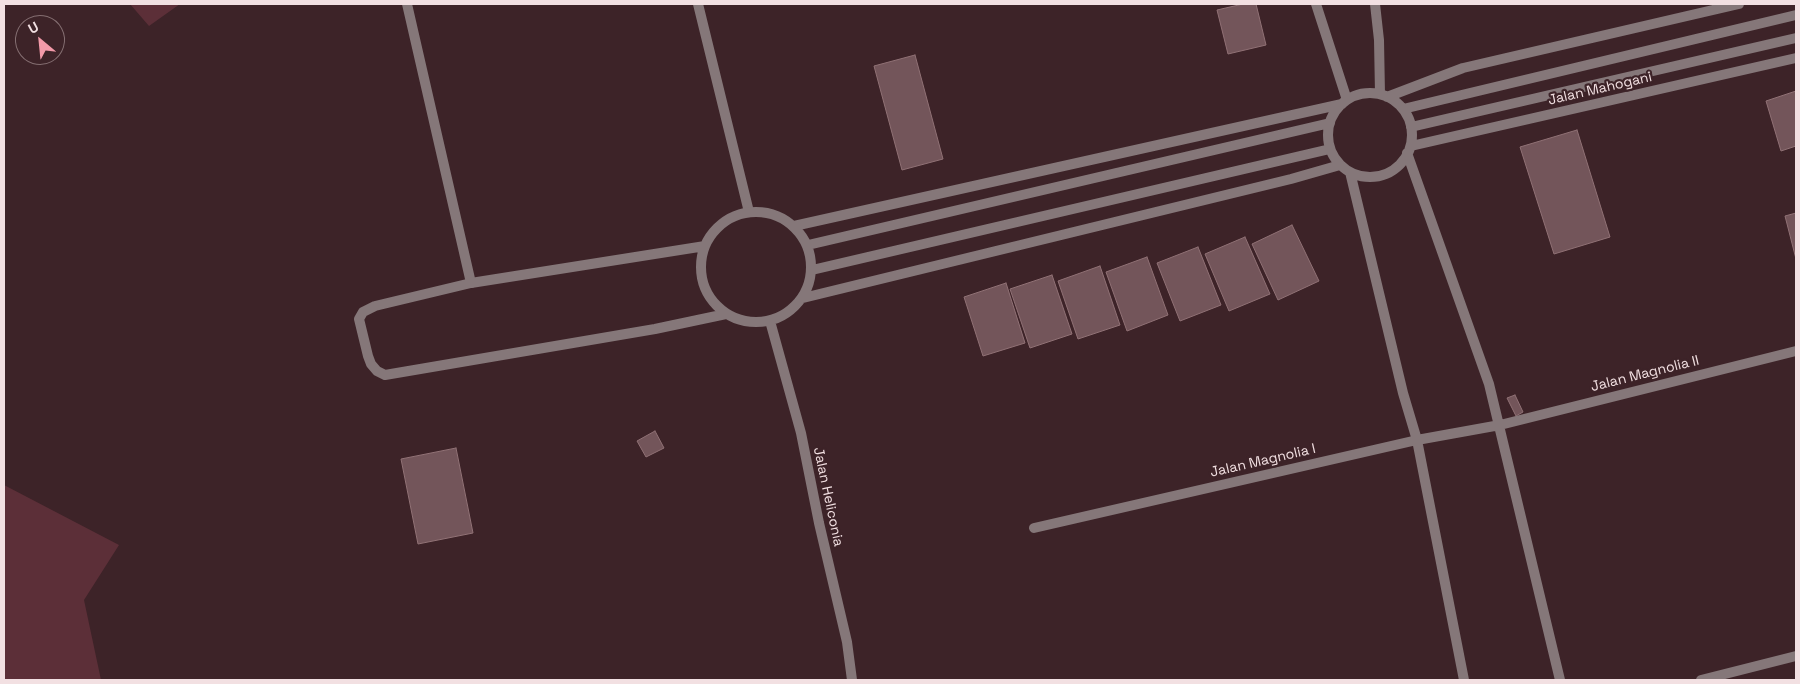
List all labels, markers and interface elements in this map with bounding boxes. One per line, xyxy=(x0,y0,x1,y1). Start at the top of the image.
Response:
north arrow xyxy=(15,15,65,65)
text: U xyxy=(25,17,42,38)
street label: Jalan Mahogani xyxy=(1546,69,1654,109)
street label: Jalan Magnolia II xyxy=(1589,352,1701,396)
street label: Jalan Magnolia I xyxy=(1209,441,1317,481)
street label: Jalan Heliconia xyxy=(809,446,847,548)

